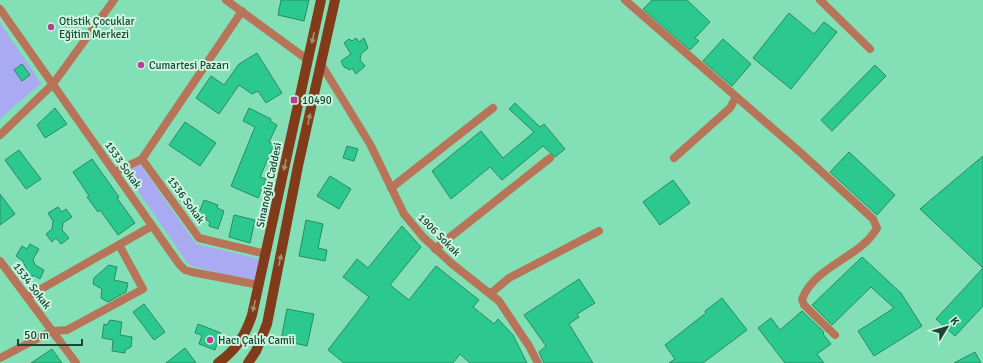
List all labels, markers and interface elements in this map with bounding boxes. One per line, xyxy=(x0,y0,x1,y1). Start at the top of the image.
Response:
place label: Otistik Çocuklar Eğitim Merkezi xyxy=(59,15,135,41)
marker: Otistik Çocuklar Eğitim Merkezi xyxy=(46,22,56,32)
one-way arrow xyxy=(309,32,315,44)
place label: Cumartesi Pazarı xyxy=(149,59,229,72)
marker: Cumartesi Pazarı xyxy=(136,60,146,70)
place label: 10490 xyxy=(302,94,332,107)
marker: 10490 xyxy=(289,95,299,105)
one-way arrow xyxy=(306,112,312,125)
street label: 1533 Sokak xyxy=(102,139,144,191)
street label: Si̇nanoğlu Caddesi xyxy=(254,141,284,229)
one-way arrow xyxy=(282,159,288,171)
street label: 1536 Sokak xyxy=(165,174,208,226)
street label: 1906 Sokak xyxy=(415,211,463,259)
one-way arrow xyxy=(277,253,283,266)
street label: 1534 Sokak xyxy=(10,260,54,312)
one-way arrow xyxy=(251,300,257,312)
north arrow xyxy=(927,307,967,347)
text: K xyxy=(947,314,962,328)
scale bar xyxy=(18,321,82,347)
text: 50 m xyxy=(24,328,49,343)
place label: Hacı Çalık Camii xyxy=(218,334,295,347)
marker: Hacı Çalık Camii xyxy=(205,335,215,345)

